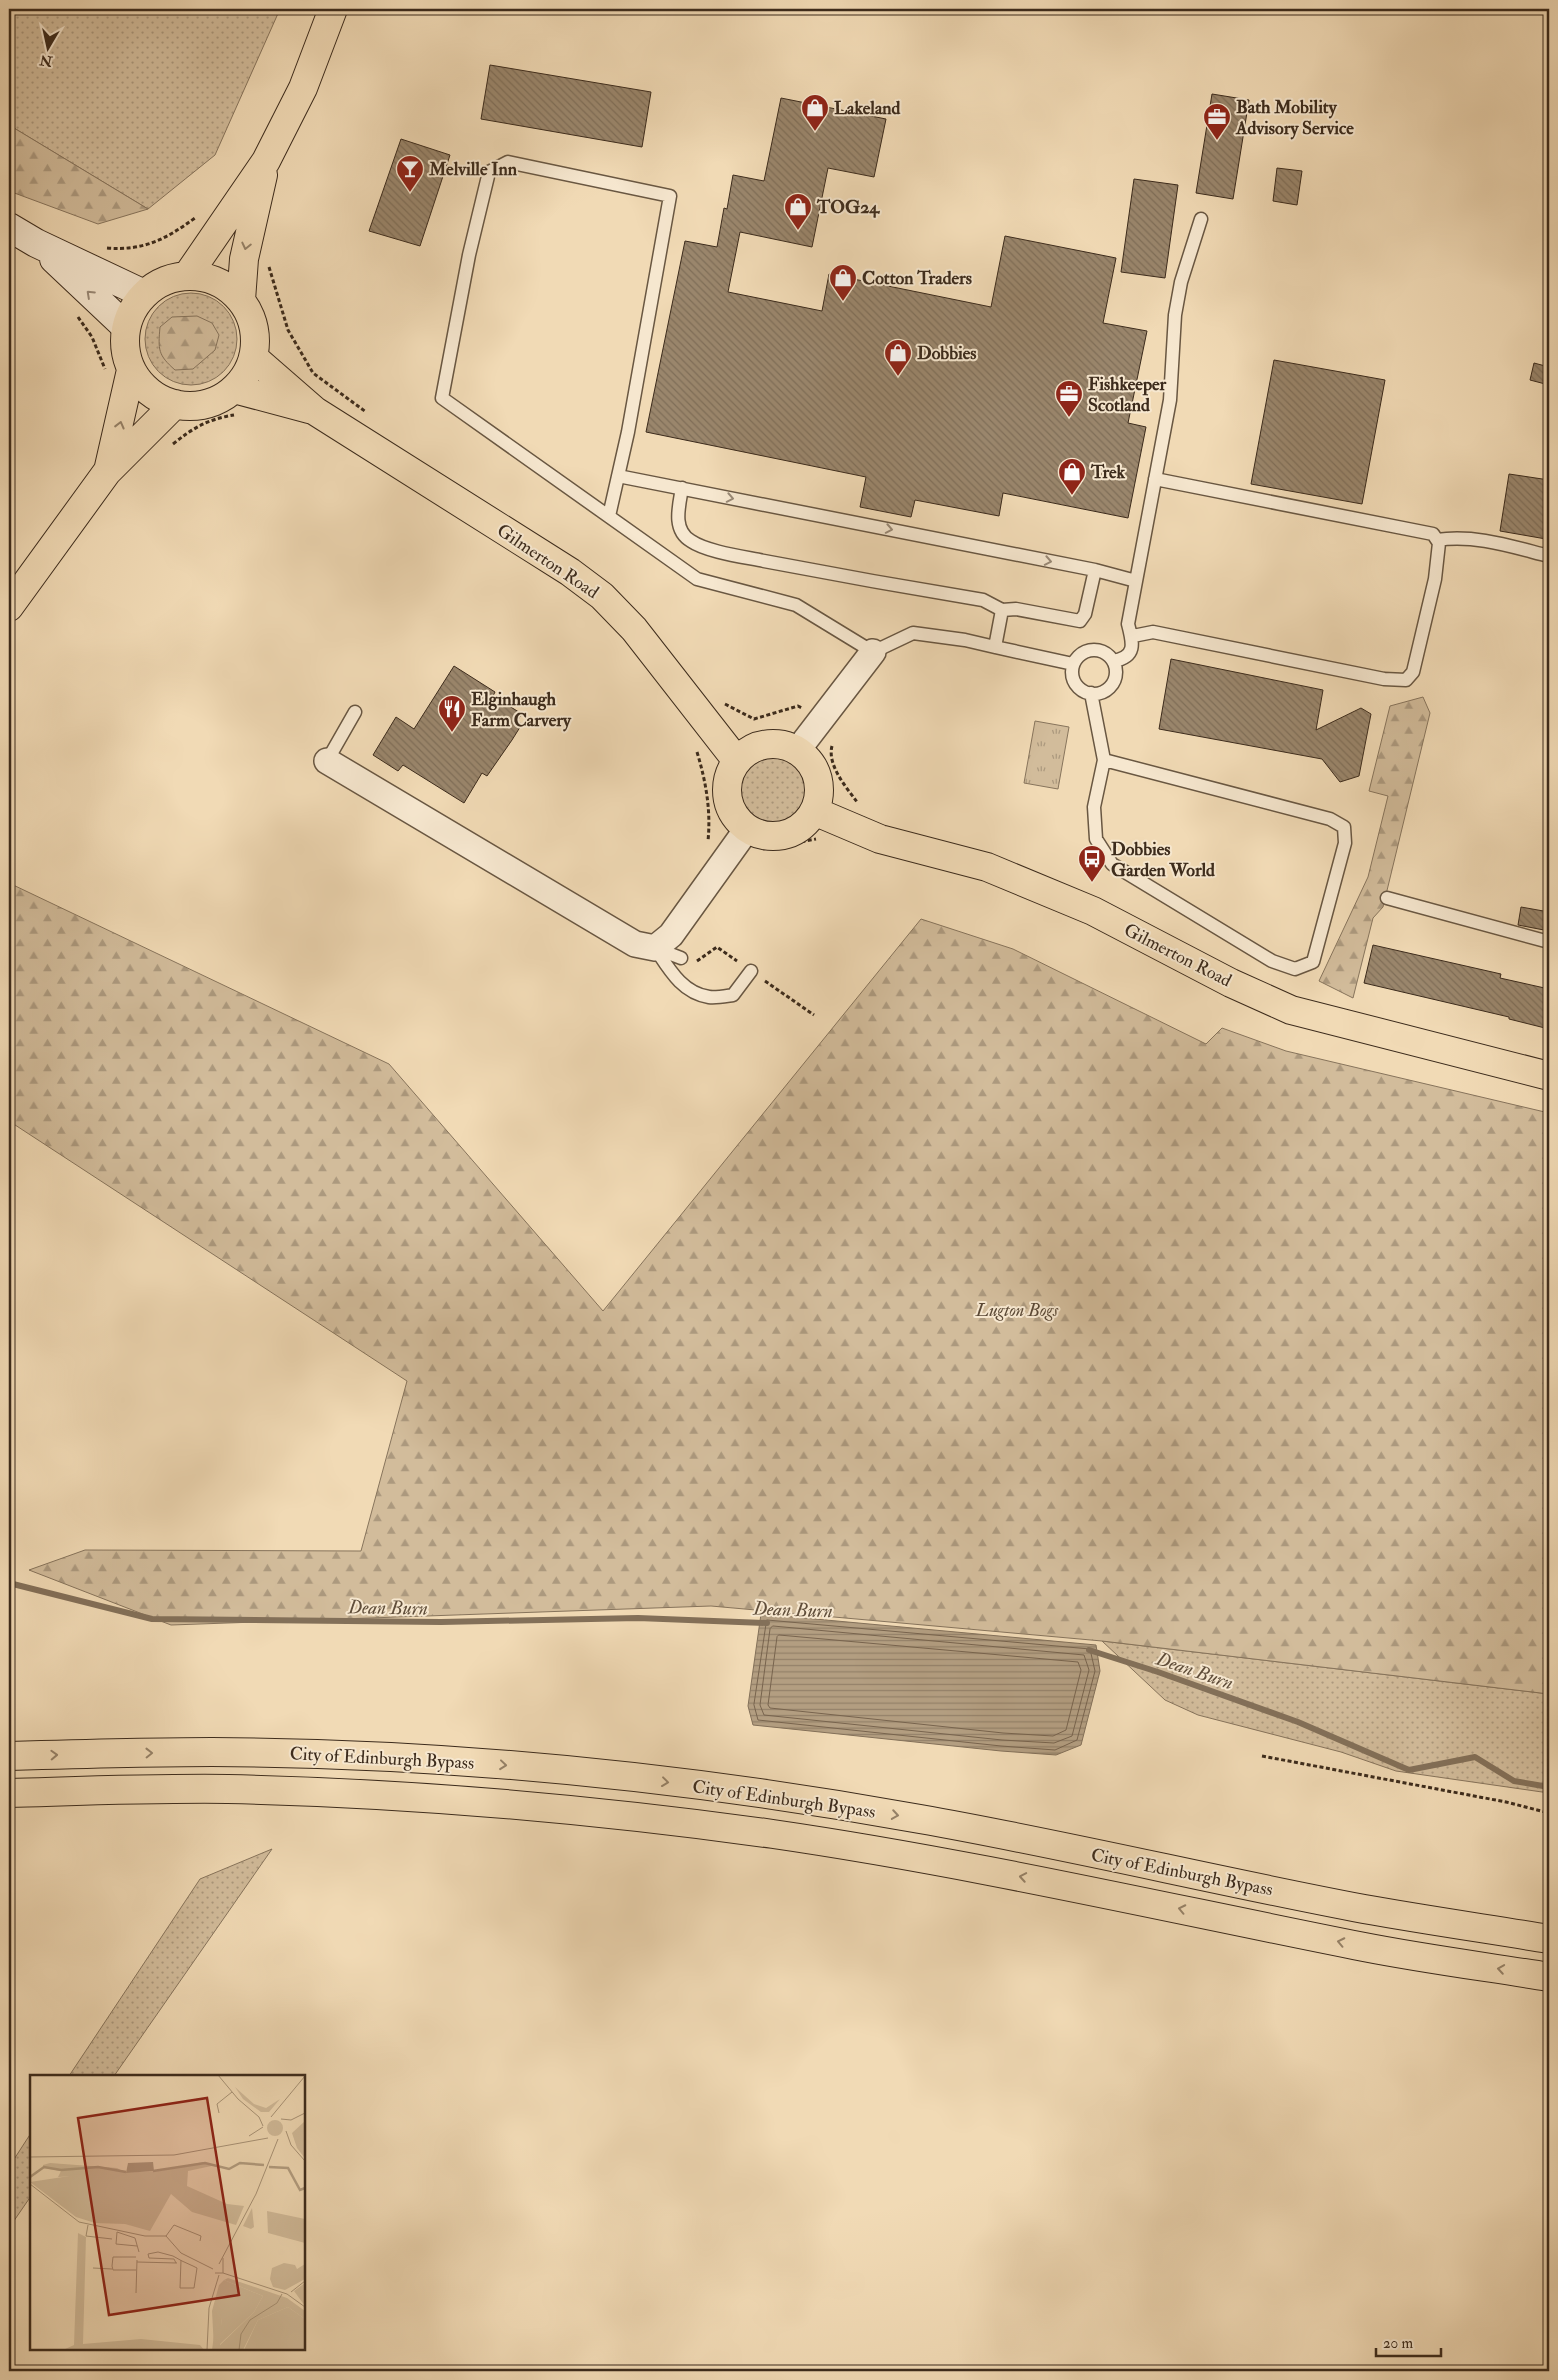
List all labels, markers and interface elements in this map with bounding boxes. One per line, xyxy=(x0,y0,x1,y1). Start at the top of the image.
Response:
north arrow xyxy=(22,22,72,72)
text: N xyxy=(38,51,55,70)
shop icon: Lakeland xyxy=(800,93,830,132)
place label: Bath Mobility Advisory Service xyxy=(1235,96,1354,140)
place label: Lakeland xyxy=(834,97,901,120)
office icon: Bath Mobility Advisory Service xyxy=(1202,102,1232,141)
bar icon: Melville Inn xyxy=(395,154,425,193)
place label: Melville Inn xyxy=(428,158,518,181)
shop icon: TOG24 xyxy=(783,192,813,231)
place label: TOG24 xyxy=(816,196,880,219)
one-way arrow xyxy=(242,242,252,251)
shop icon: Cotton Traders xyxy=(828,263,858,302)
place label: Cotton Traders xyxy=(862,267,972,290)
one-way arrow xyxy=(87,291,96,300)
shop icon: Dobbies xyxy=(883,338,913,377)
place label: Dobbies xyxy=(917,342,976,365)
place label: Fishkeeper Scotland xyxy=(1088,373,1166,417)
office icon: Fishkeeper Scotland xyxy=(1054,379,1084,418)
one-way arrow xyxy=(114,422,124,430)
shop icon: Trek xyxy=(1057,457,1087,496)
place label: Trek xyxy=(1090,461,1126,484)
one-way arrow xyxy=(725,492,734,503)
street label: Gilmerton Road xyxy=(492,519,603,604)
one-way arrow xyxy=(885,524,893,534)
one-way arrow xyxy=(1044,555,1053,566)
place label: Elginhaugh Farm Carvery xyxy=(471,688,572,732)
restaurant icon: Elginhaugh Farm Carvery xyxy=(437,694,467,733)
place label: Dobbies Garden World xyxy=(1111,838,1215,882)
bus stop icon: Dobbies Garden World xyxy=(1077,844,1107,883)
street label: Gilmerton Road xyxy=(1120,918,1236,992)
park label: Lugton Bogs xyxy=(975,1299,1059,1322)
water label: Dean Burn xyxy=(347,1595,428,1621)
water label: Dean Burn xyxy=(752,1597,833,1623)
water label: Dean Burn xyxy=(1152,1646,1236,1695)
street label: City of Edinburgh Bypass xyxy=(289,1742,475,1775)
one-way arrow xyxy=(145,1748,153,1758)
one-way arrow xyxy=(51,1749,59,1760)
one-way arrow xyxy=(499,1759,507,1770)
street label: City of Edinburgh Bypass xyxy=(691,1775,877,1824)
one-way arrow xyxy=(661,1776,669,1787)
one-way arrow xyxy=(891,1809,899,1820)
street label: City of Edinburgh Bypass xyxy=(1089,1844,1275,1901)
one-way arrow xyxy=(1018,1872,1027,1882)
one-way arrow xyxy=(1177,1904,1186,1915)
one-way arrow xyxy=(1337,1937,1345,1948)
one-way arrow xyxy=(1497,1965,1506,1975)
inset map xyxy=(30,2075,305,2350)
scale bar xyxy=(1376,2325,1440,2357)
text: 20 m xyxy=(1383,2334,1413,2353)

